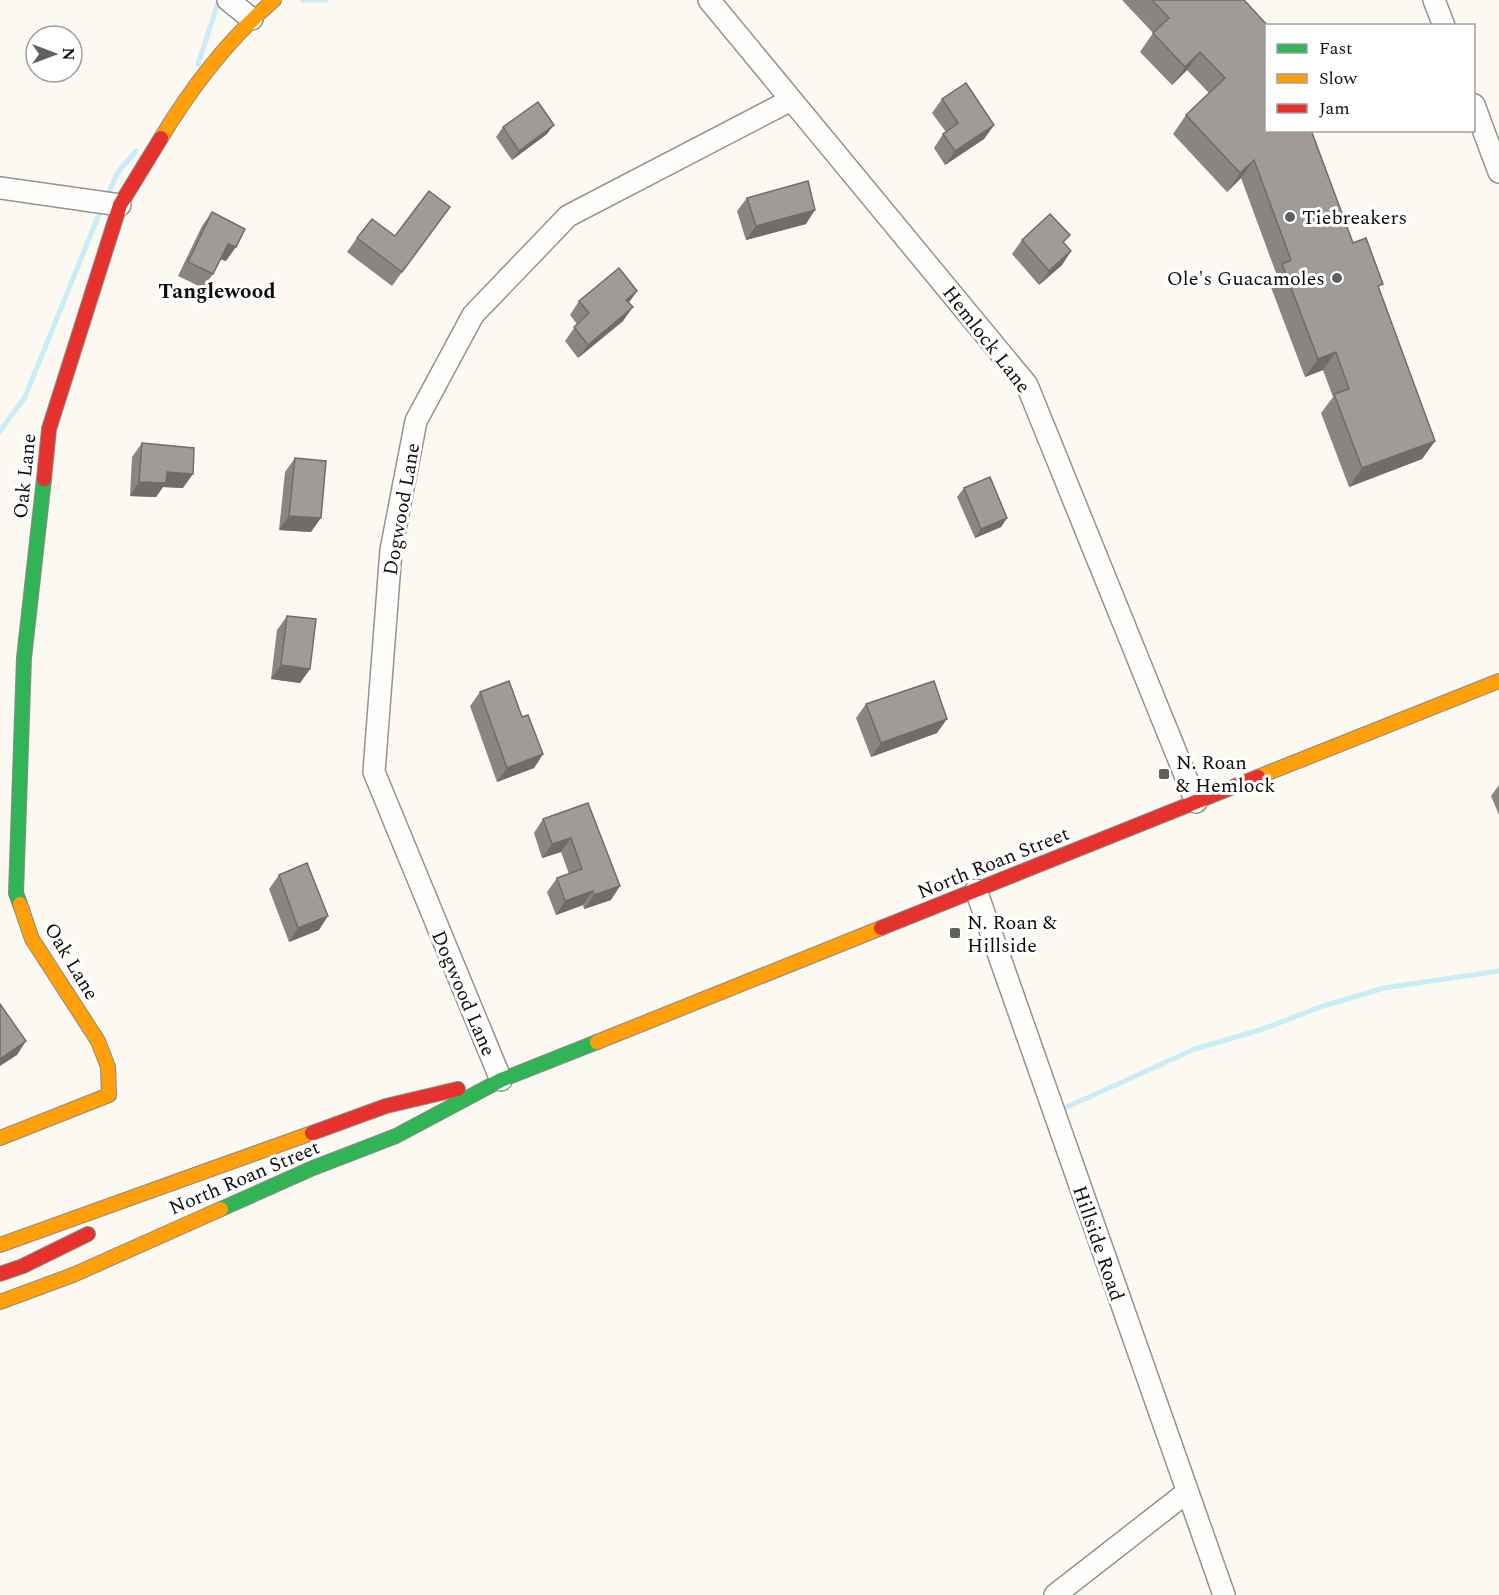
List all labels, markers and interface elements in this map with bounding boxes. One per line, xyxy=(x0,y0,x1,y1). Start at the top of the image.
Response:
north arrow xyxy=(24,24,84,84)
legend xyxy=(1265,24,1475,132)
text: Fast xyxy=(1319,35,1352,62)
text: N xyxy=(56,47,80,61)
text: Slow xyxy=(1319,65,1358,92)
text: Jam xyxy=(1319,95,1350,122)
place label: Tiebreakers xyxy=(1302,203,1407,233)
marker: Tiebreakers xyxy=(1283,210,1297,224)
place label: Ole's Guacamoles xyxy=(1167,264,1325,294)
marker: Ole's Guacamoles xyxy=(1330,271,1344,285)
district label: Tanglewood xyxy=(158,276,276,308)
street label: Hemlock Lane xyxy=(935,279,1038,400)
street label: Oak Lane xyxy=(6,432,44,520)
street label: Dogwood Lane xyxy=(376,441,428,578)
place label: N. Roan & Hemlock xyxy=(1176,748,1276,801)
marker: N. Roan & Hemlock xyxy=(1157,767,1171,781)
street label: North Roan Street xyxy=(913,819,1074,907)
place label: N. Roan & Hillside xyxy=(967,908,1057,961)
street label: Oak Lane xyxy=(36,917,106,1006)
street label: Dogwood Lane xyxy=(423,926,503,1061)
marker: N. Roan & Hillside xyxy=(948,926,962,940)
street label: North Roan Street xyxy=(164,1133,325,1223)
street label: Hillside Road xyxy=(1064,1182,1132,1305)

